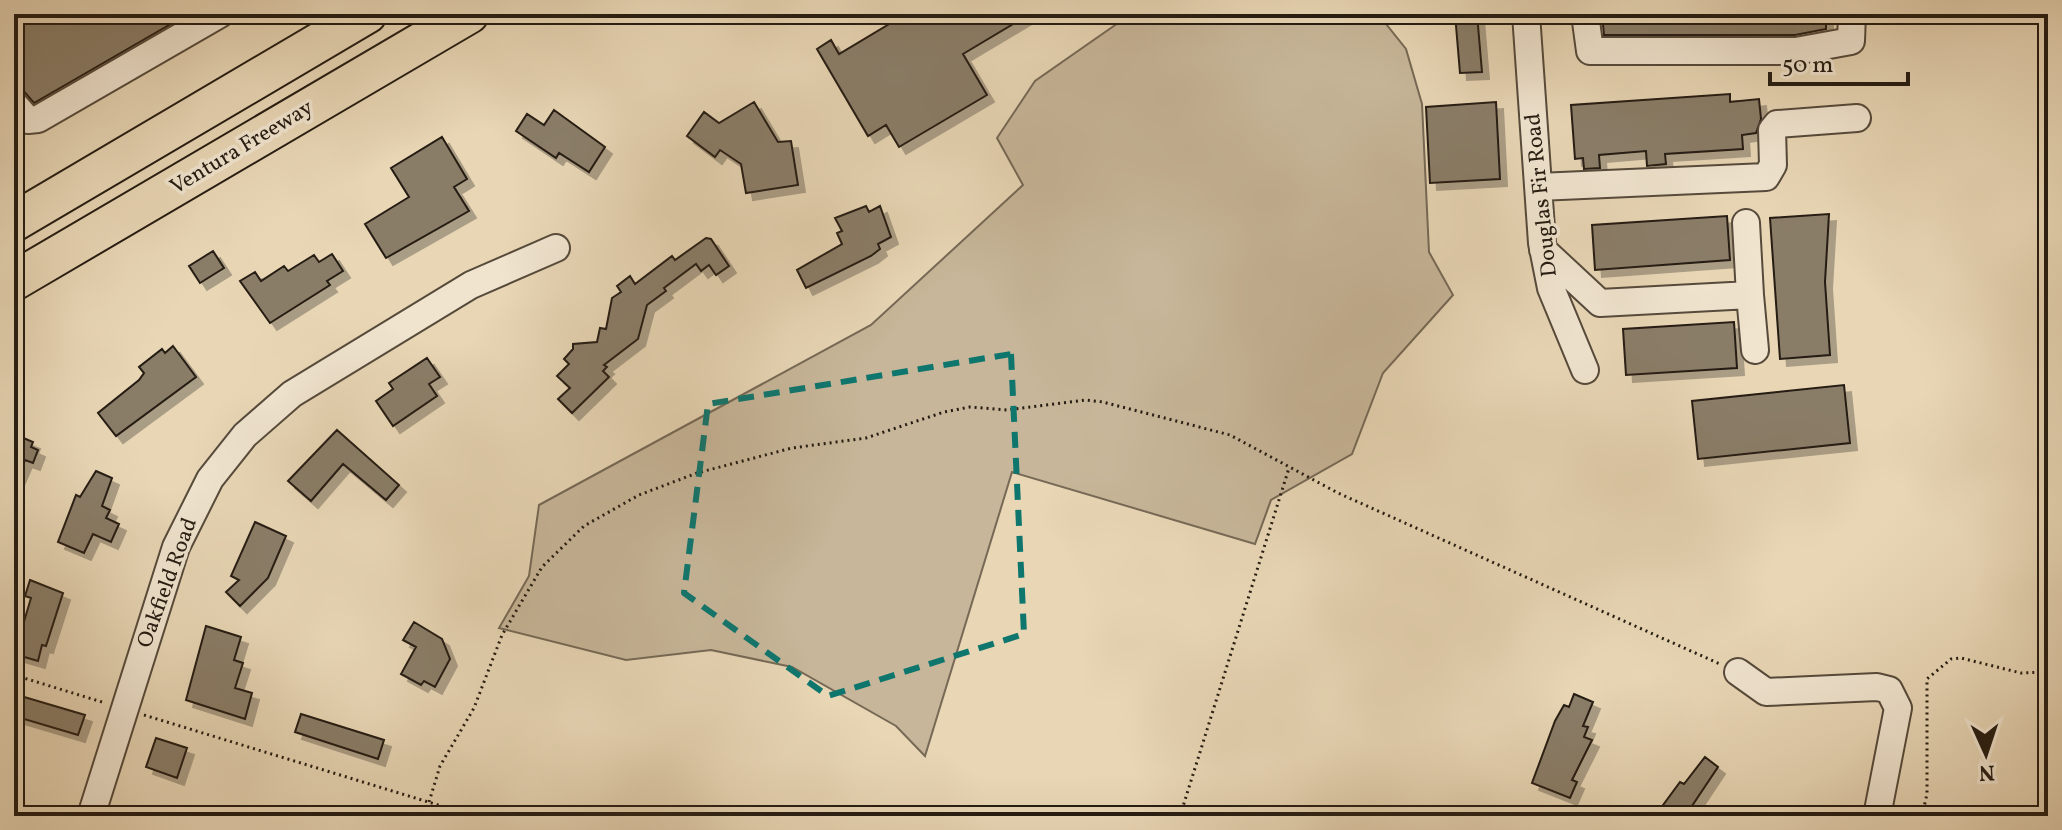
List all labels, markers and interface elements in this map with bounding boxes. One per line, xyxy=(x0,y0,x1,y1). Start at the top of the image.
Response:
scale bar xyxy=(1770,36,1908,86)
text: 50 m xyxy=(1782,49,1834,83)
street label: Ventura Freeway xyxy=(165,93,320,203)
street label: Douglas Fir Road xyxy=(1518,112,1566,278)
street label: Oakfield Road xyxy=(130,514,206,652)
north arrow xyxy=(1946,714,2026,794)
text: N xyxy=(1978,756,1996,787)

